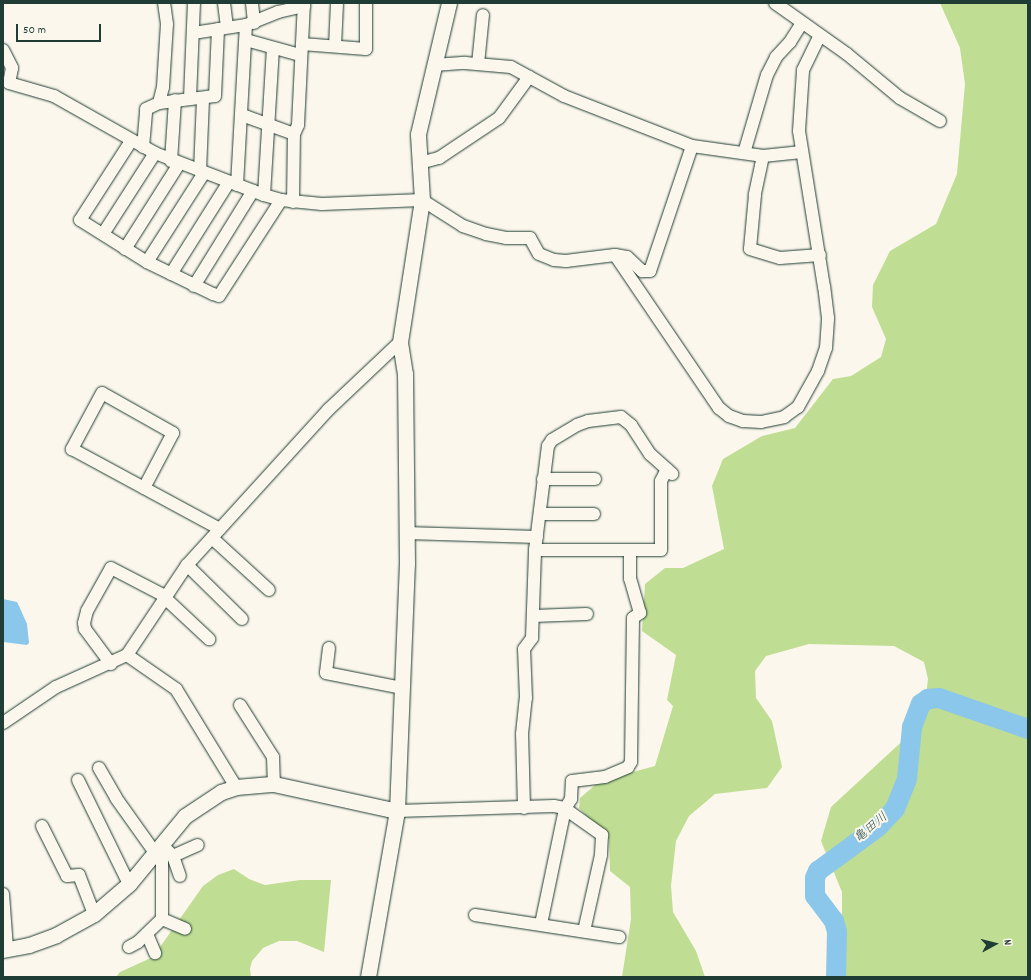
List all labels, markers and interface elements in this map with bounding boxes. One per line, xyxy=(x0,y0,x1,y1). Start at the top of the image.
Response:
scale bar xyxy=(18,16,103,42)
text: 50 m xyxy=(23,22,46,39)
water label: 亀田川 xyxy=(852,810,892,848)
north arrow xyxy=(975,924,1015,964)
text: N xyxy=(999,939,1015,946)

